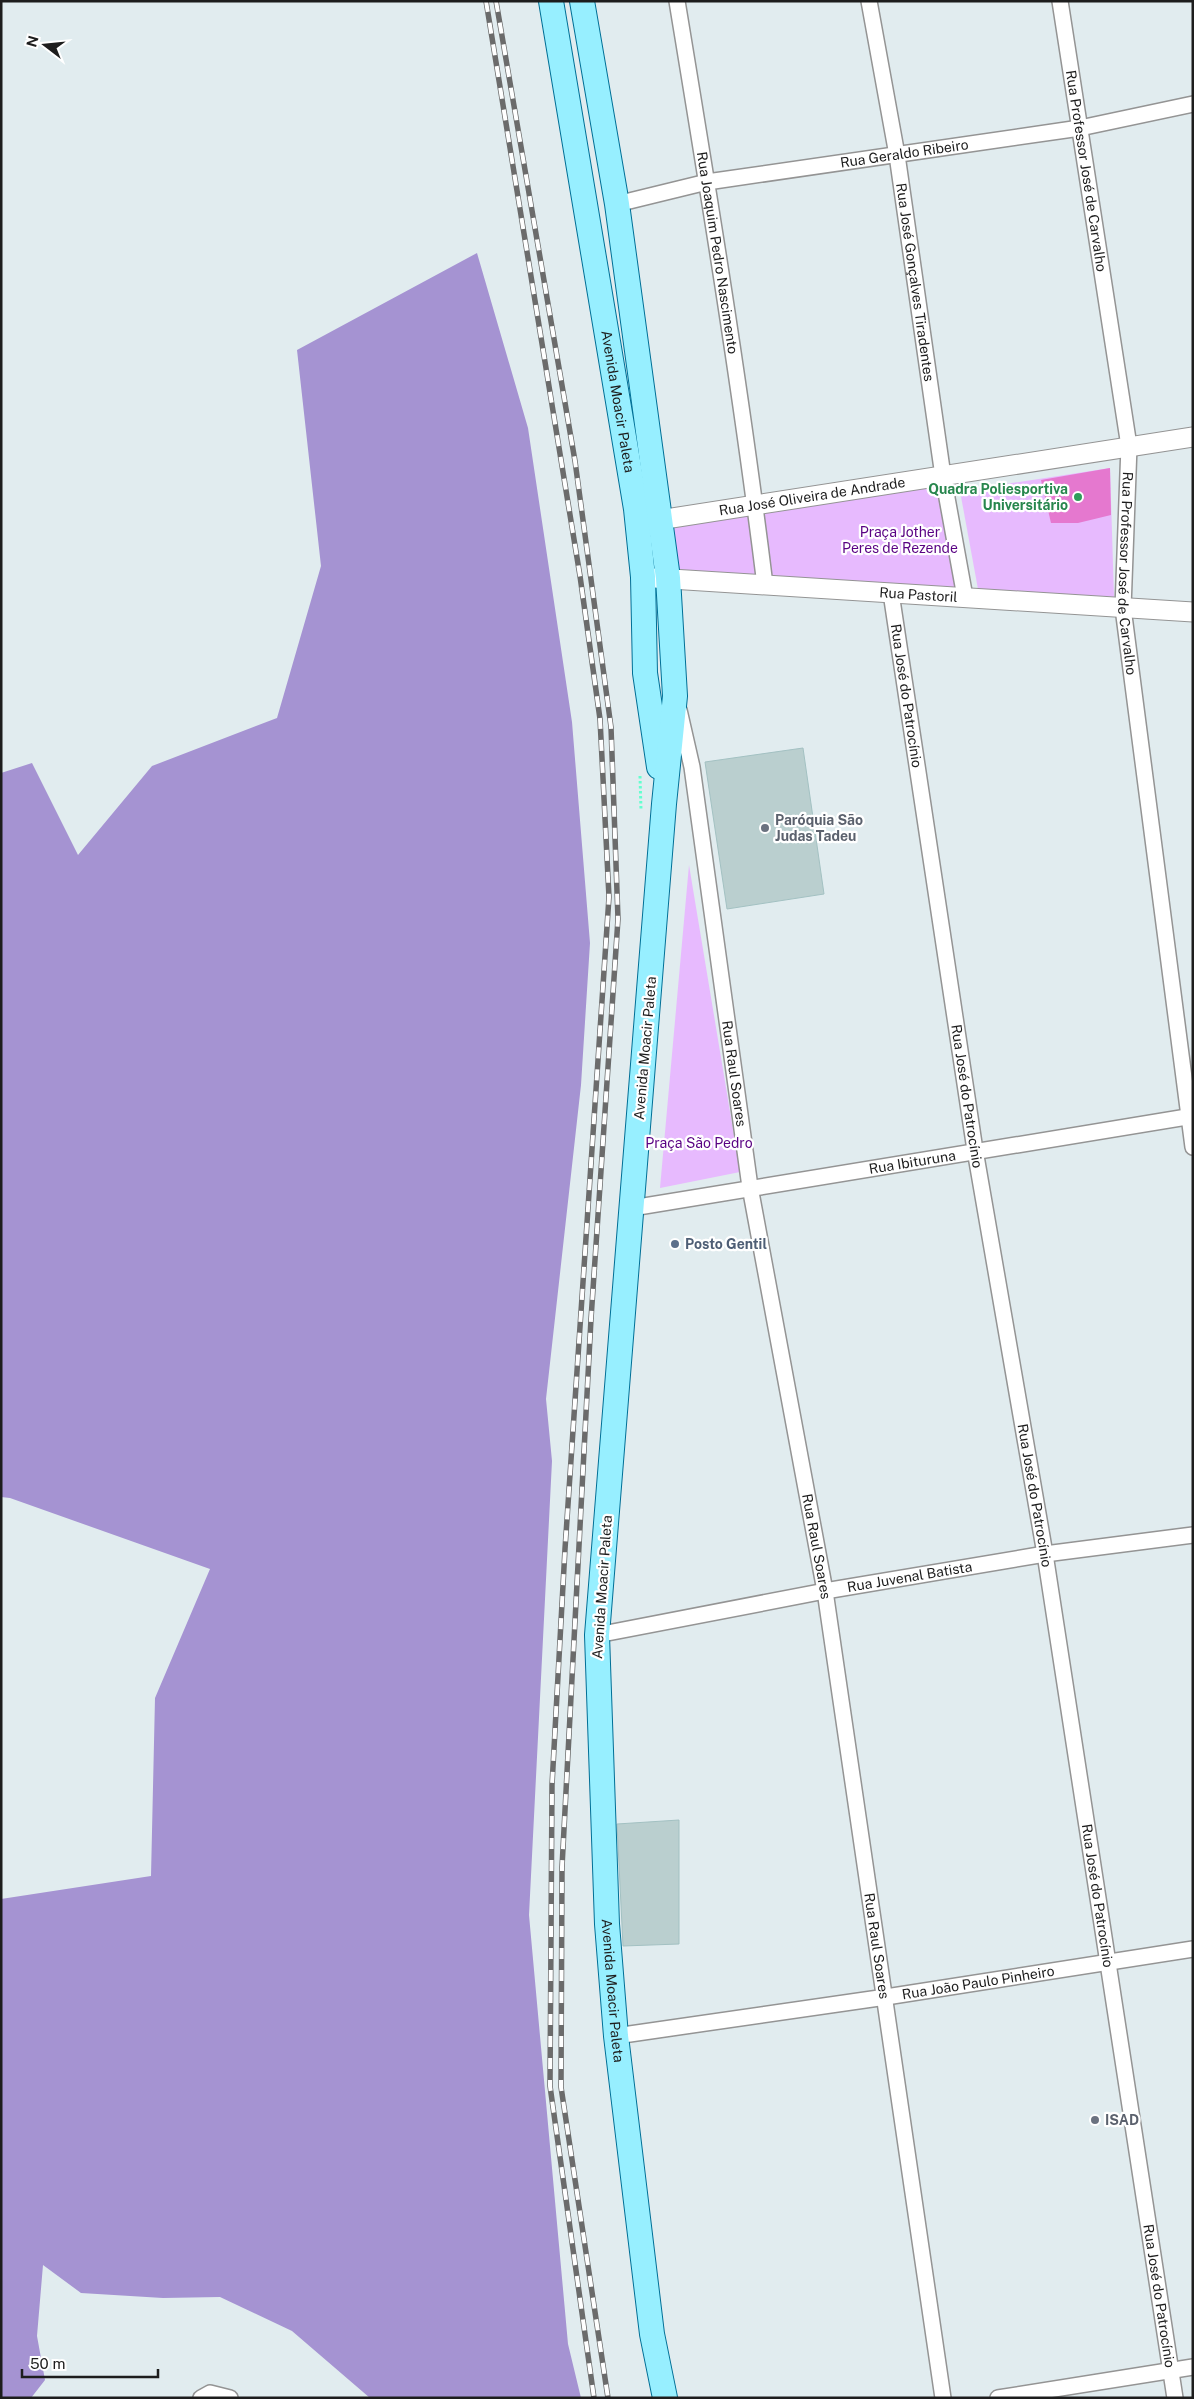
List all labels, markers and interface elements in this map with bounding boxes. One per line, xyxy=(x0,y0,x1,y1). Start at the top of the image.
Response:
north arrow xyxy=(20,20,70,70)
text: N xyxy=(23,34,42,49)
street label: Rua Professor José de Carvalho xyxy=(1063,69,1110,273)
street label: Rua Geraldo Ribeiro xyxy=(839,136,970,171)
street label: Rua Joaquim Pedro Nascimento xyxy=(694,150,741,355)
street label: Rua José Gonçalves Tiradentes xyxy=(893,182,937,382)
street label: Avenida Moacir Paleta xyxy=(598,329,638,474)
street label: Rua Professor José de Carvalho xyxy=(1115,471,1140,676)
street label: Rua José Oliveira de Andrade xyxy=(718,474,906,519)
place label: Quadra Poliesportiva Universitário xyxy=(928,481,1068,513)
marker: Quadra Poliesportiva Universitário xyxy=(1072,491,1084,503)
park label: Praça Jother Peres de Rezende xyxy=(842,524,958,556)
street label: Rua Pastoril xyxy=(879,584,958,605)
street label: Rua José do Patrocínio xyxy=(888,623,925,769)
place label: Paróquia São Judas Tadeu xyxy=(775,812,863,844)
marker: Paróquia São Judas Tadeu xyxy=(759,822,771,834)
street label: Avenida Moacir Paleta xyxy=(631,976,659,1120)
street label: Rua Raul Soares xyxy=(719,1020,750,1128)
street label: Rua José do Patrocínio xyxy=(948,1023,986,1169)
park label: Praça São Pedro xyxy=(645,1135,753,1151)
street label: Rua Ibituruna xyxy=(868,1147,957,1177)
place label: Posto Gentil xyxy=(685,1236,767,1252)
marker: Posto Gentil xyxy=(669,1238,681,1250)
street label: Rua José do Patrocínio xyxy=(1015,1423,1055,1568)
street label: Rua Raul Soares xyxy=(799,1492,834,1600)
street label: Avenida Moacir Paleta xyxy=(589,1515,615,1659)
street label: Rua Juvenal Batista xyxy=(846,1558,973,1595)
street label: Rua José do Patrocínio xyxy=(1079,1823,1117,1969)
street label: Rua Raul Soares xyxy=(861,1892,893,2000)
street label: Avenida Moacir Paleta xyxy=(599,1919,627,2063)
street label: Rua João Paulo Pinheiro xyxy=(901,1963,1056,2002)
place label: ISAD xyxy=(1105,2112,1139,2128)
marker: ISAD xyxy=(1089,2114,1101,2126)
street label: Rua José do Patrocínio xyxy=(1140,2223,1178,2369)
scale bar xyxy=(22,2346,159,2378)
text: 50 m xyxy=(30,2355,65,2372)

